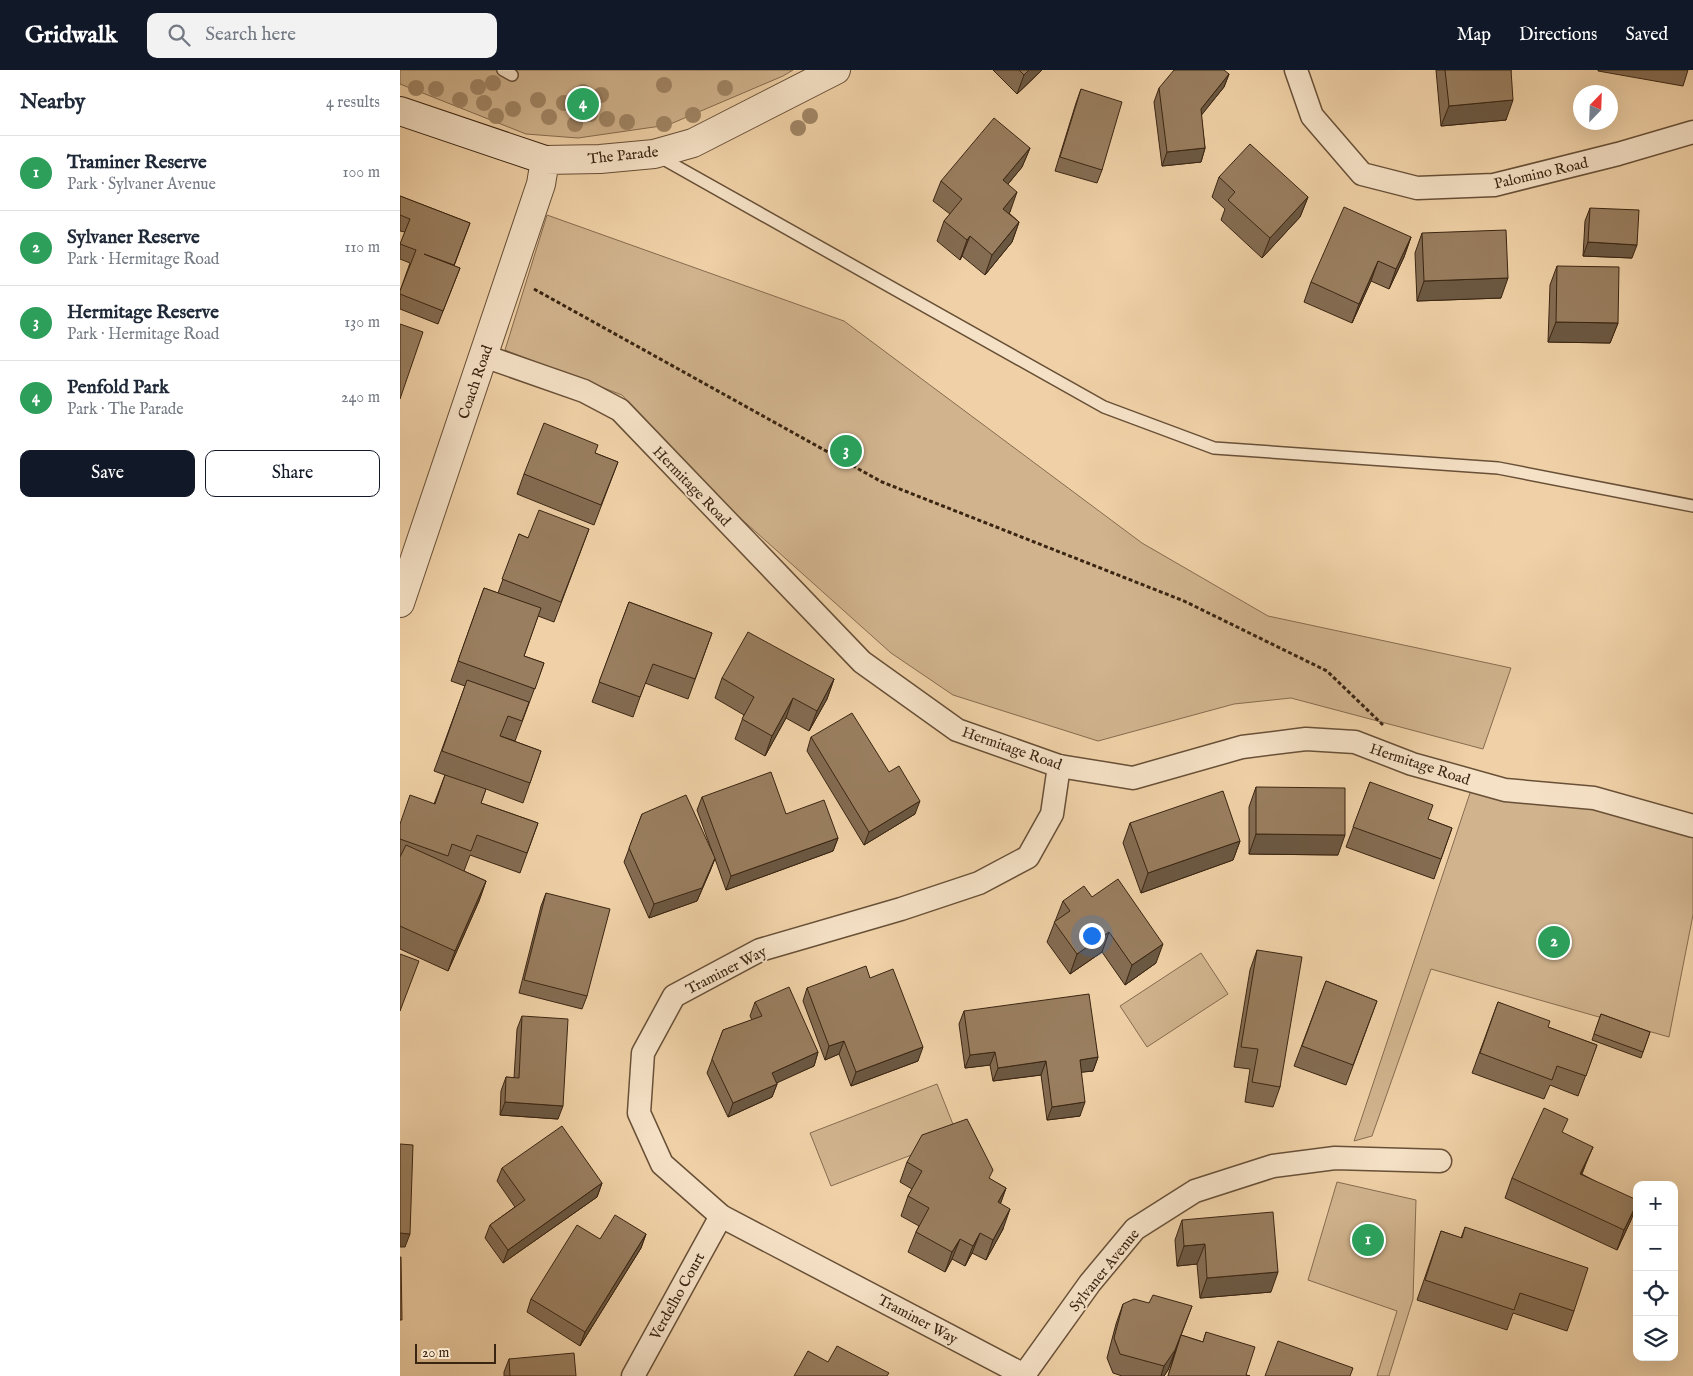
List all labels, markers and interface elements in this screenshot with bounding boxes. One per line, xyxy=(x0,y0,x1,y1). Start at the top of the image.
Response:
search box xyxy=(147,13,497,58)
text: Gridwalk xyxy=(25,20,117,51)
icon: search xyxy=(165,21,193,49)
text: Search here xyxy=(205,23,296,47)
text: Map xyxy=(1457,24,1491,47)
text: Directions xyxy=(1519,24,1597,47)
text: Saved xyxy=(1625,24,1668,47)
pin: 4 xyxy=(567,85,599,123)
north arrow xyxy=(1573,85,1618,130)
text: Nearby xyxy=(20,89,85,116)
text: 4 results xyxy=(326,93,380,113)
street label: The Parade xyxy=(587,142,659,169)
text: Traminer Reserve xyxy=(67,151,207,175)
street label: Palomino Road xyxy=(1492,153,1591,194)
text: 1 xyxy=(33,163,39,183)
text: 100 m xyxy=(343,163,380,183)
text: Park · Sylvaner Avenue xyxy=(67,175,216,195)
text: Sylvaner Reserve xyxy=(67,226,200,250)
text: 2 xyxy=(32,238,40,258)
text: 110 m xyxy=(344,238,380,258)
text: Park · Hermitage Road xyxy=(67,250,219,270)
text: Hermitage Reserve xyxy=(67,301,219,325)
text: 3 xyxy=(33,313,39,333)
text: 130 m xyxy=(344,313,380,333)
text: Park · Hermitage Road xyxy=(67,325,219,345)
street label: Coach Road xyxy=(454,342,497,422)
text: Penfold Park xyxy=(67,376,169,400)
text: 4 xyxy=(32,388,40,408)
text: 240 m xyxy=(341,388,380,408)
text: Park · The Parade xyxy=(67,400,184,420)
pin: 3 xyxy=(830,432,862,470)
street label: Hermitage Road xyxy=(649,442,735,531)
button: Save xyxy=(20,450,195,497)
button: Share xyxy=(205,450,380,497)
street label: Hermitage Road xyxy=(959,722,1065,775)
street label: Hermitage Road xyxy=(1367,739,1473,790)
your location xyxy=(1079,923,1105,949)
pin: 2 xyxy=(1538,923,1570,961)
street label: Traminer Way xyxy=(683,942,770,999)
map controls xyxy=(1633,1181,1678,1361)
button: + xyxy=(1633,1181,1678,1226)
pin: 1 xyxy=(1352,1221,1384,1259)
street label: Sylvaner Avenue xyxy=(1065,1225,1144,1316)
button: − xyxy=(1633,1226,1678,1271)
street label: Verdelho Court xyxy=(645,1249,709,1344)
button: locate xyxy=(1633,1271,1678,1316)
street label: Traminer Way xyxy=(874,1290,962,1349)
button: layers xyxy=(1633,1316,1678,1361)
scale bar xyxy=(415,1341,496,1364)
text: 20 m xyxy=(422,1344,449,1362)

